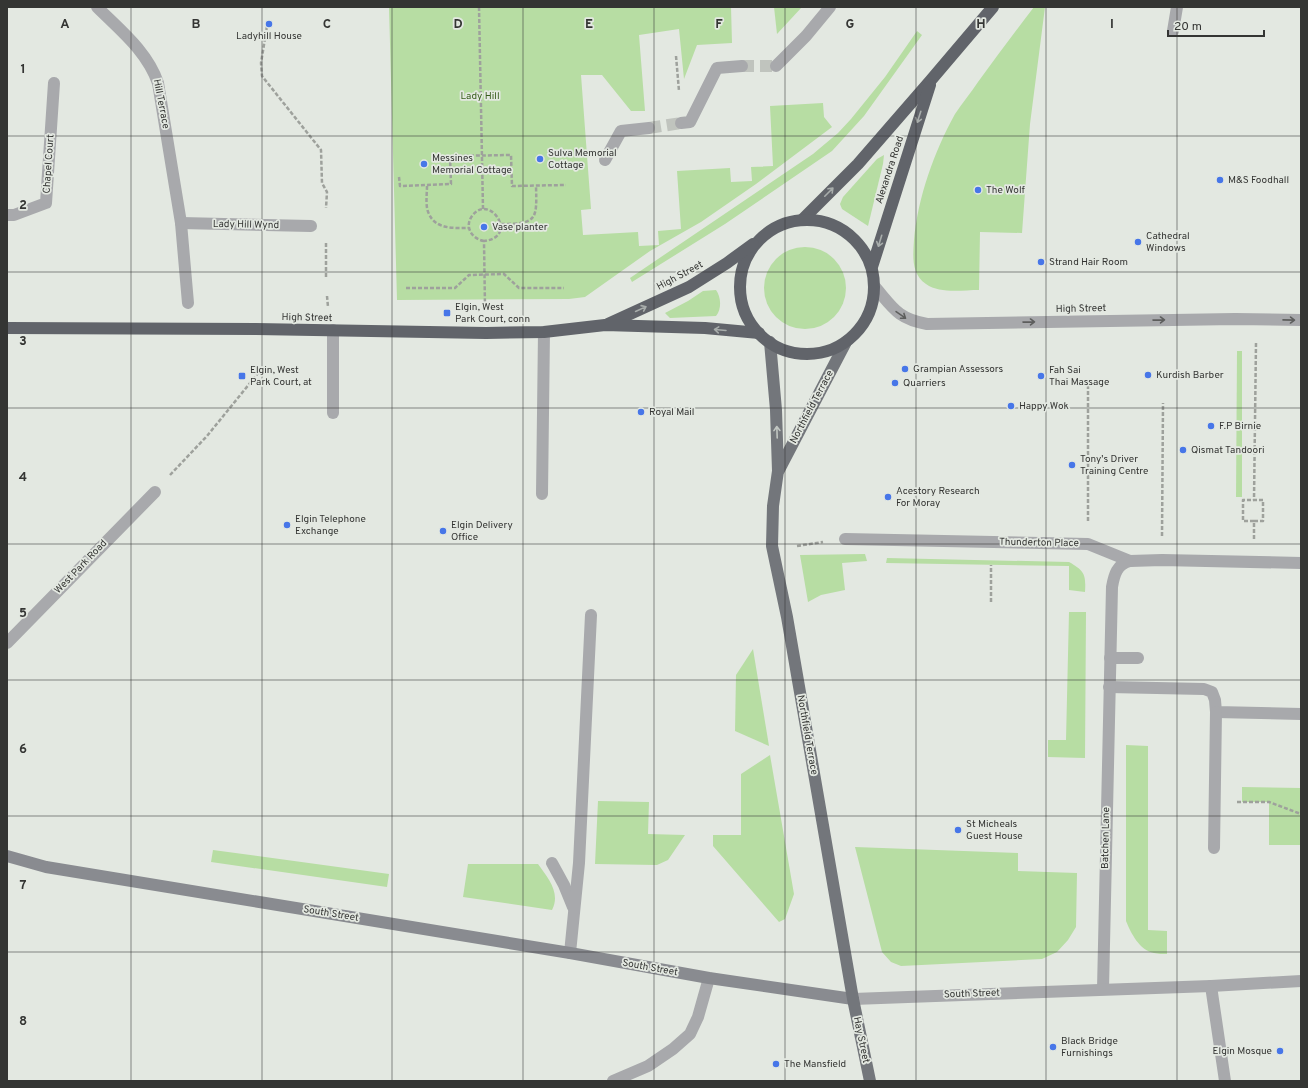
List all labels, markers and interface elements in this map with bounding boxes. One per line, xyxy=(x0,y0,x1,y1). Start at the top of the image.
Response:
scale bar xyxy=(1168,12,1264,38)
text: A xyxy=(60,17,70,33)
text: B xyxy=(192,17,201,33)
text: C xyxy=(323,17,331,33)
text: D xyxy=(453,17,463,33)
text: E xyxy=(585,17,593,33)
text: F xyxy=(715,17,723,33)
text: G xyxy=(846,17,855,33)
text: H xyxy=(976,17,986,33)
text: I xyxy=(1110,17,1114,33)
marker: Ladyhill House xyxy=(264,19,274,29)
text: 20 m xyxy=(1174,19,1202,35)
place label: Ladyhill House xyxy=(236,30,302,43)
text: 1 xyxy=(20,62,26,78)
street label: Hill Terrace xyxy=(150,78,172,130)
park label: Lady Hill xyxy=(460,90,500,103)
one-way arrow xyxy=(915,111,922,124)
street label: Chapel Court xyxy=(40,134,58,194)
street label: Alexandra Road xyxy=(873,134,907,206)
place label: Sulva Memorial Cottage xyxy=(548,147,617,172)
place label: Messines Memorial Cottage xyxy=(432,152,512,177)
marker: Sulva Memorial Cottage xyxy=(535,154,545,164)
marker: Messines Memorial Cottage xyxy=(419,159,429,169)
place label: M&S Foodhall xyxy=(1228,174,1289,187)
marker: M&S Foodhall xyxy=(1215,175,1225,185)
place label: The Wolf xyxy=(986,184,1026,197)
marker: The Wolf xyxy=(973,185,983,195)
one-way arrow xyxy=(824,187,834,197)
text: 2 xyxy=(19,198,27,214)
street label: Lady Hill Wynd xyxy=(213,218,279,232)
place label: Vase planter xyxy=(492,221,548,234)
marker: Vase planter xyxy=(479,222,489,232)
place label: Cathedral Windows xyxy=(1146,230,1190,255)
one-way arrow xyxy=(876,235,883,248)
marker: Cathedral Windows xyxy=(1133,237,1143,247)
place label: Strand Hair Room xyxy=(1049,256,1128,269)
marker: Strand Hair Room xyxy=(1036,257,1046,267)
street label: High Street xyxy=(655,258,706,294)
place label: Elgin, West Park Court, conn xyxy=(455,301,530,326)
street label: High Street xyxy=(1056,302,1107,316)
one-way arrow xyxy=(634,305,646,312)
marker: Elgin, West Park Court, conn xyxy=(442,308,452,318)
street label: High Street xyxy=(282,311,333,325)
one-way arrow xyxy=(896,311,907,319)
one-way arrow xyxy=(1152,316,1165,324)
one-way arrow xyxy=(1282,316,1295,324)
one-way arrow xyxy=(1022,318,1035,326)
one-way arrow xyxy=(714,326,727,333)
text: 3 xyxy=(19,334,27,350)
place label: Grampian Assessors xyxy=(913,363,1004,376)
place label: Elgin, West Park Court, at xyxy=(250,364,312,389)
marker: Grampian Assessors xyxy=(900,364,910,374)
place label: Fah Sai Thai Massage xyxy=(1049,364,1109,389)
street label: Northfield Terrace xyxy=(787,368,837,446)
place label: Kurdish Barber xyxy=(1156,369,1224,382)
marker: Kurdish Barber xyxy=(1143,370,1153,380)
marker: Elgin, West Park Court, at xyxy=(237,371,247,381)
marker: Fah Sai Thai Massage xyxy=(1036,371,1046,381)
place label: Quarriers xyxy=(903,377,946,390)
marker: Quarriers xyxy=(890,378,900,388)
place label: Happy Wok xyxy=(1019,400,1069,413)
marker: Happy Wok xyxy=(1006,401,1016,411)
place label: Royal Mail xyxy=(649,406,694,419)
marker: Royal Mail xyxy=(636,407,646,417)
place label: F.P Birnie xyxy=(1219,420,1261,433)
marker: F.P Birnie xyxy=(1206,421,1216,431)
one-way arrow xyxy=(773,426,781,439)
place label: Qismat Tandoori xyxy=(1191,444,1265,457)
marker: Qismat Tandoori xyxy=(1178,445,1188,455)
place label: Tony's Driver Training Centre xyxy=(1080,453,1148,478)
marker: Tony's Driver Training Centre xyxy=(1067,460,1077,470)
text: 4 xyxy=(19,470,27,486)
place label: Acestory Research For Moray xyxy=(896,485,980,510)
marker: Acestory Research For Moray xyxy=(883,492,893,502)
place label: Elgin Telephone Exchange xyxy=(295,513,366,538)
place label: Elgin Delivery Office xyxy=(451,519,513,544)
marker: Elgin Telephone Exchange xyxy=(282,520,292,530)
marker: Elgin Delivery Office xyxy=(438,526,448,536)
street label: Thunderton Place xyxy=(999,536,1079,550)
street label: West Park Road xyxy=(52,537,110,597)
text: 5 xyxy=(19,606,27,622)
street label: Northfield Terrace xyxy=(794,694,820,776)
text: 6 xyxy=(19,742,27,758)
street label: Batchen Lane xyxy=(1099,807,1113,869)
place label: St Micheals Guest House xyxy=(966,818,1023,843)
marker: St Micheals Guest House xyxy=(953,825,963,835)
text: 7 xyxy=(20,878,27,894)
street label: South Street xyxy=(302,903,360,925)
street label: South Street xyxy=(621,957,679,979)
street label: South Street xyxy=(944,987,1000,1001)
text: 8 xyxy=(19,1014,27,1030)
street label: Hay Street xyxy=(850,1016,872,1065)
place label: Black Bridge Furnishings xyxy=(1061,1035,1118,1060)
marker: Black Bridge Furnishings xyxy=(1048,1042,1058,1052)
place label: Elgin Mosque xyxy=(1213,1045,1272,1058)
marker: Elgin Mosque xyxy=(1275,1046,1285,1056)
place label: The Mansfield xyxy=(784,1058,846,1071)
marker: The Mansfield xyxy=(771,1059,781,1069)

